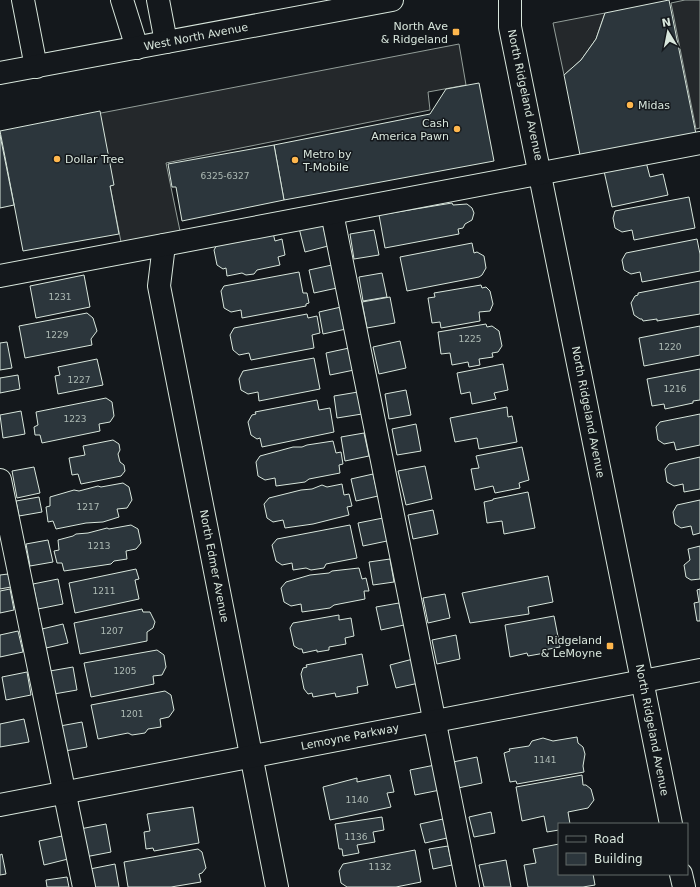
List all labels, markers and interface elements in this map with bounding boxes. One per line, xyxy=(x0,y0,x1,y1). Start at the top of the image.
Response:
north arrow xyxy=(648,12,688,52)
text: N xyxy=(661,15,672,30)
street label: West North Avenue xyxy=(143,20,249,53)
place label: North Ave & Ridgeland xyxy=(381,20,448,46)
marker: North Ave & Ridgeland xyxy=(451,27,461,37)
street label: North Ridgeland Avenue xyxy=(505,28,545,162)
place label: Midas xyxy=(638,99,670,112)
marker: Midas xyxy=(625,100,635,110)
place label: Cash America Pawn xyxy=(371,117,449,143)
marker: Cash America Pawn xyxy=(452,124,462,134)
place label: Metro by T-Mobile xyxy=(302,148,352,174)
place label: Dollar Tree xyxy=(65,153,124,166)
marker: Dollar Tree xyxy=(52,154,62,164)
marker: Metro by T-Mobile xyxy=(290,155,300,165)
house number: 6325-6327 xyxy=(200,171,250,181)
house number: 1231 xyxy=(49,292,71,302)
house number: 1229 xyxy=(46,330,69,340)
house number: 1225 xyxy=(459,334,481,344)
house number: 1220 xyxy=(659,342,682,352)
street label: North Ridgeland Avenue xyxy=(569,345,607,479)
house number: 1227 xyxy=(68,375,90,385)
house number: 1216 xyxy=(664,384,687,394)
house number: 1223 xyxy=(64,414,86,424)
house number: 1217 xyxy=(77,502,99,512)
street label: North Edmer Avenue xyxy=(197,509,231,624)
house number: 1213 xyxy=(88,541,110,551)
house number: 1211 xyxy=(93,586,115,596)
house number: 1207 xyxy=(101,626,123,636)
place label: Ridgeland & LeMoyne xyxy=(541,634,602,660)
marker: Ridgeland & LeMoyne xyxy=(605,641,615,651)
street label: North Ridgeland Avenue xyxy=(633,663,671,797)
house number: 1205 xyxy=(114,666,136,676)
house number: 1201 xyxy=(121,709,143,719)
street label: Lemoyne Parkway xyxy=(300,721,401,753)
house number: 1141 xyxy=(534,755,556,765)
house number: 1140 xyxy=(346,795,369,805)
legend xyxy=(558,823,688,875)
house number: 1136 xyxy=(345,832,368,842)
text: Road xyxy=(594,832,624,846)
text: Building xyxy=(594,852,643,866)
house number: 1132 xyxy=(369,862,391,872)

